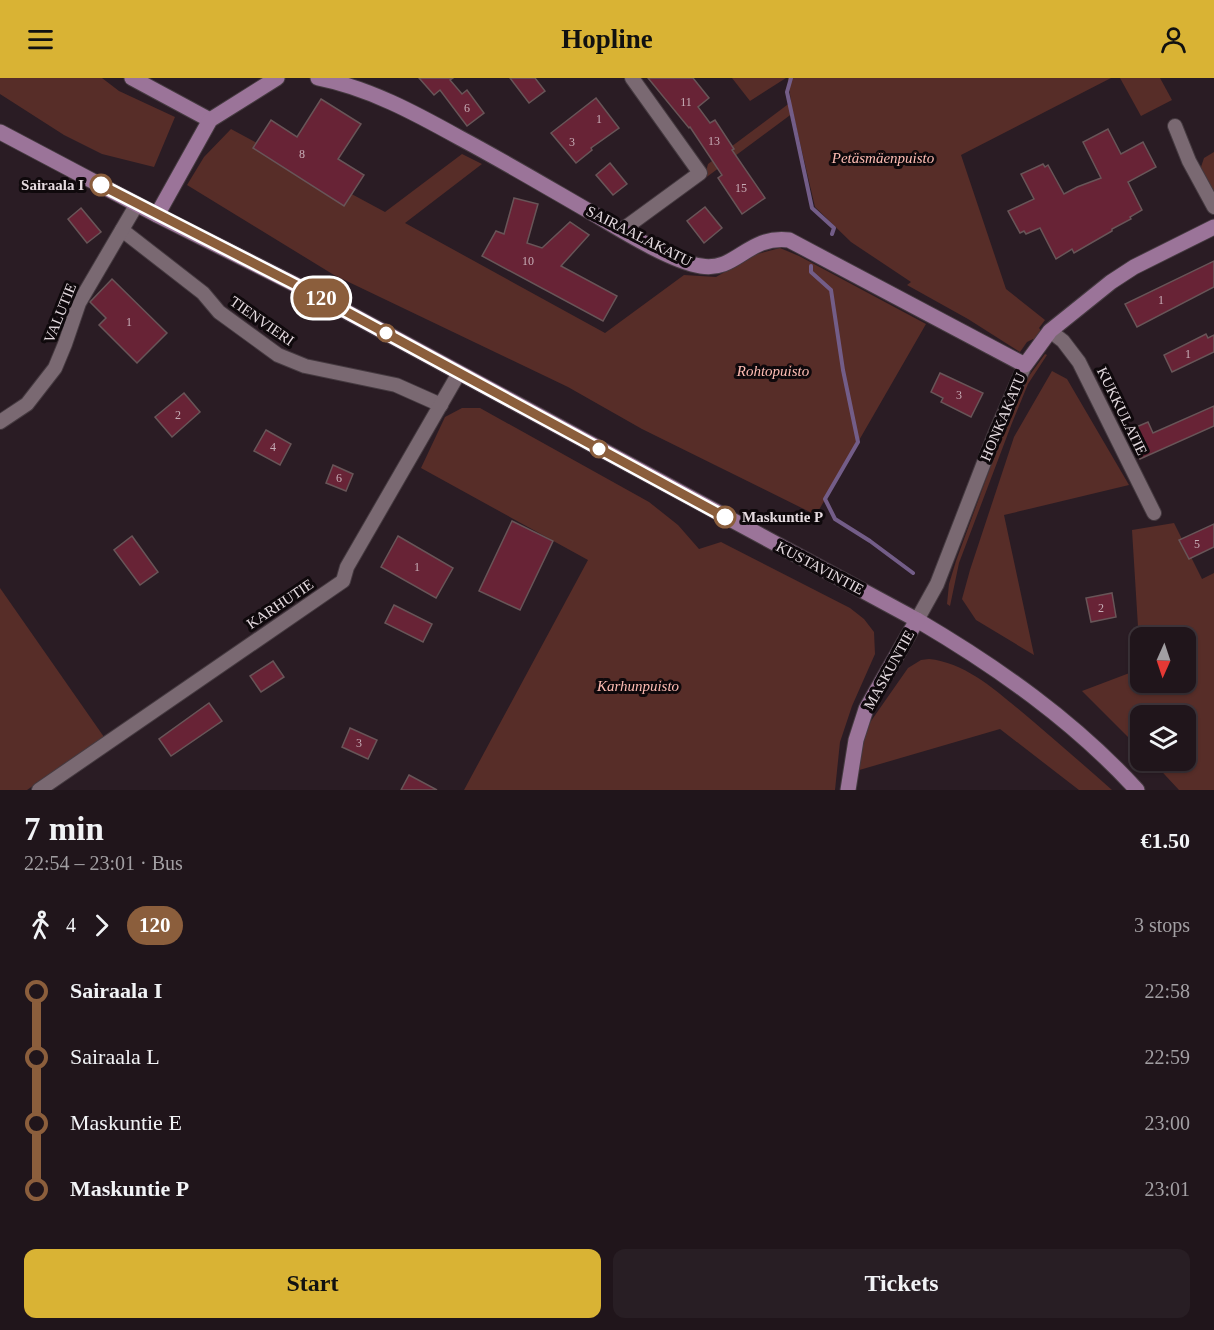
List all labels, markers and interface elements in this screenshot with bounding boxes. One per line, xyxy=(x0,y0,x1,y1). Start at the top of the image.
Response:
icon: menu xyxy=(24,23,57,56)
icon: person xyxy=(1157,23,1190,56)
text: Hopline xyxy=(561,24,653,54)
house number: 11 xyxy=(680,95,692,109)
house number: 6 xyxy=(464,101,470,115)
house number: 1 xyxy=(596,112,602,126)
house number: 13 xyxy=(708,134,720,148)
house number: 3 xyxy=(569,135,575,149)
house number: 8 xyxy=(299,147,305,161)
park label: Petäsmäenpuisto xyxy=(831,150,935,166)
marker: Sairaala I xyxy=(90,174,112,196)
place label: Sairaala I xyxy=(21,177,84,193)
house number: 15 xyxy=(735,181,747,195)
street label: SAIRAALAKATU xyxy=(584,203,694,269)
house number: 10 xyxy=(522,254,534,268)
line badge: 120 xyxy=(286,278,356,318)
street label: VALUTIE xyxy=(41,281,79,345)
text: 120 xyxy=(305,286,337,310)
street label: TIENVIERI xyxy=(227,293,297,349)
house number: 1 xyxy=(1158,293,1164,307)
house number: 1 xyxy=(126,315,132,329)
unlabelled marker xyxy=(377,324,395,342)
house number: 1 xyxy=(1185,347,1191,361)
park label: Rohtopuisto xyxy=(736,363,810,379)
street label: KUKKULATIE xyxy=(1094,364,1150,458)
street label: HONKAKATU xyxy=(977,370,1029,463)
house number: 3 xyxy=(956,388,962,402)
house number: 2 xyxy=(175,408,181,422)
house number: 4 xyxy=(270,440,276,454)
unlabelled marker xyxy=(590,440,608,458)
house number: 6 xyxy=(336,471,342,485)
marker: Maskuntie P xyxy=(714,506,736,528)
place label: Maskuntie P xyxy=(742,509,823,525)
house number: 5 xyxy=(1194,537,1200,551)
street label: KUSTAVINTIE xyxy=(773,538,867,598)
house number: 1 xyxy=(414,560,420,574)
street label: KARHUTIE xyxy=(244,576,316,632)
house number: 2 xyxy=(1098,601,1104,615)
street label: MASKUNTIE xyxy=(861,627,917,713)
north arrow xyxy=(1130,627,1196,693)
map controls xyxy=(1130,627,1196,771)
park label: Karhunpuisto xyxy=(596,678,680,694)
button: layers xyxy=(1130,705,1196,771)
house number: 3 xyxy=(356,736,362,750)
text: 7 min xyxy=(24,811,104,847)
text: €1.50 xyxy=(1141,828,1190,853)
text: 22:54 – 23:01 · Bus xyxy=(24,852,183,874)
icon: walk xyxy=(24,909,57,942)
icon: forward xyxy=(85,909,118,942)
text: 120 xyxy=(139,913,171,937)
text: 4 xyxy=(66,914,76,936)
text: 3 stops xyxy=(1134,914,1190,936)
text: Sairaala I xyxy=(70,978,162,1003)
text: 22:58 xyxy=(1144,980,1190,1002)
text: Sairaala L xyxy=(70,1044,160,1069)
text: 22:59 xyxy=(1144,1046,1190,1068)
text: Maskuntie E xyxy=(70,1110,182,1135)
text: 23:00 xyxy=(1144,1112,1190,1134)
text: Maskuntie P xyxy=(70,1176,189,1201)
text: 23:01 xyxy=(1144,1178,1190,1200)
button: Start xyxy=(24,1249,601,1318)
button: Tickets xyxy=(613,1249,1190,1318)

